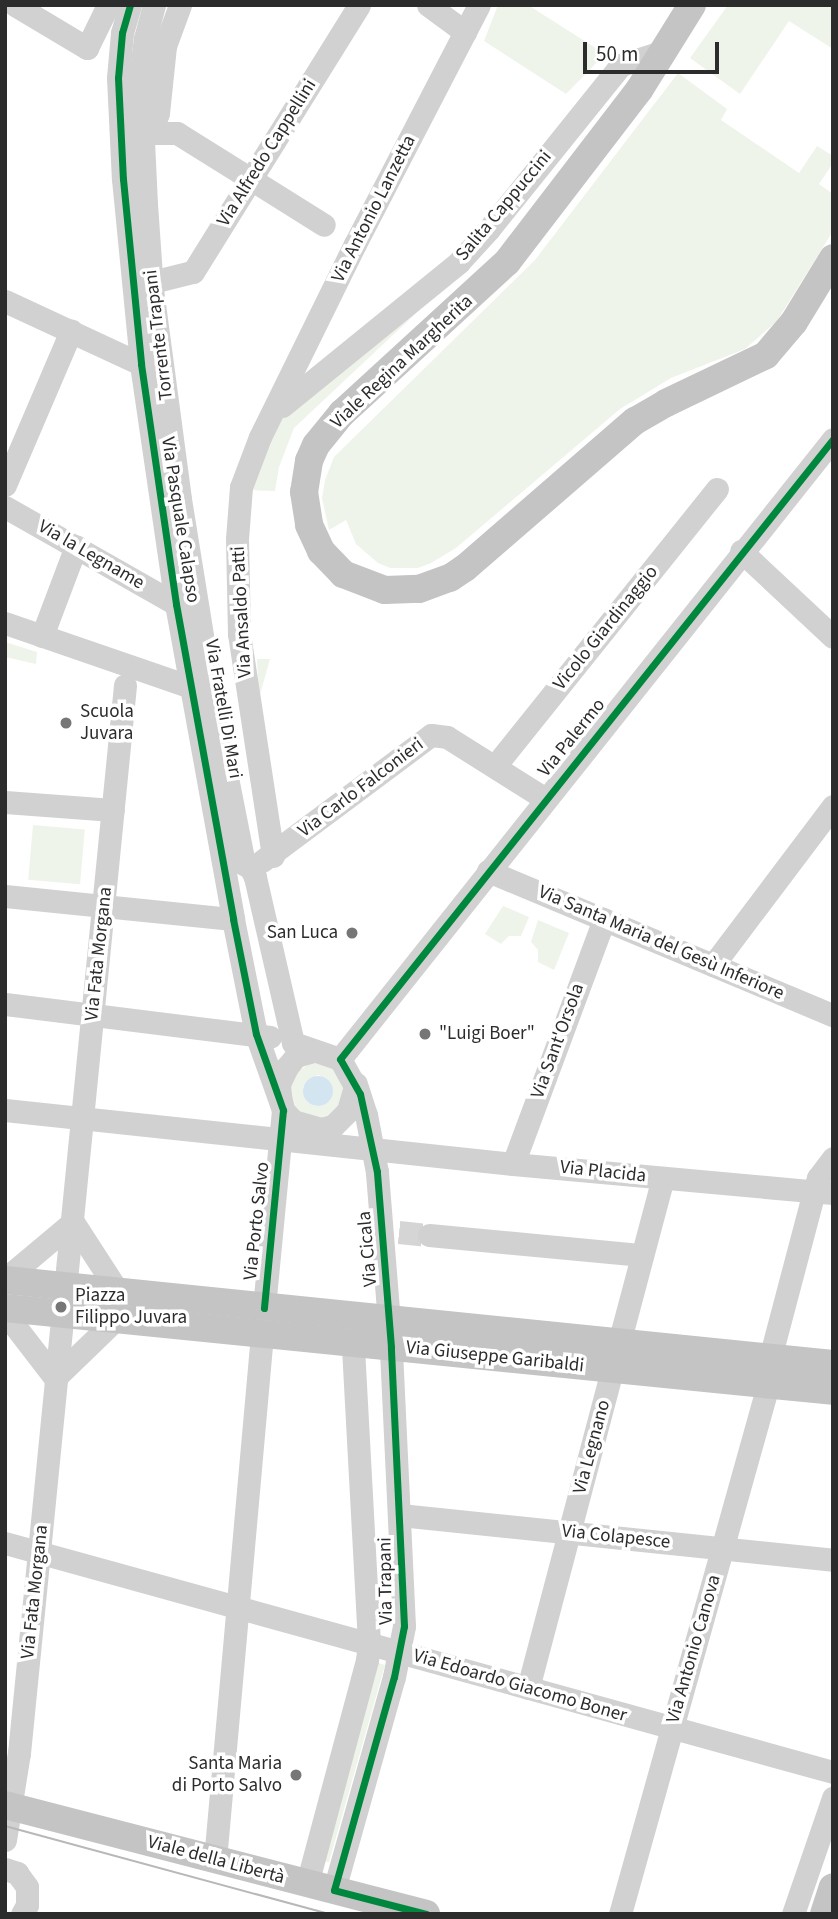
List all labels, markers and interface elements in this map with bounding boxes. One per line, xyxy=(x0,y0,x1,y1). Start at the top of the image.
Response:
scale bar xyxy=(586,28,722,72)
text: 50 m xyxy=(596,39,638,69)
street label: Via Alfredo Cappellini xyxy=(212,75,322,231)
street label: Via Antonio Lanzetta xyxy=(327,132,421,286)
street label: Salita Cappuccini xyxy=(451,146,557,266)
street label: Torrente Trapani xyxy=(140,268,178,402)
street label: Viale Regina Margherita xyxy=(326,290,478,434)
street label: Via Pasquale Calapso xyxy=(156,436,204,604)
street label: Via la Legname xyxy=(34,515,148,595)
street label: Via Ansaldo Patti xyxy=(227,546,257,678)
street label: Vicolo Giardinaggio xyxy=(549,561,663,695)
street label: Via Fratelli Di Mari xyxy=(200,638,246,780)
street label: Via Palermo xyxy=(533,694,611,782)
place label: Scuola Juvara xyxy=(80,701,134,745)
marker: Scuola Juvara xyxy=(58,715,74,731)
street label: Via Carlo Falconieri xyxy=(294,733,428,843)
street label: Via Santa Maria del Gesù Inferiore xyxy=(535,881,787,1005)
street label: Via Fata Morgana xyxy=(81,886,117,1022)
place label: San Luca xyxy=(267,922,338,944)
marker: San Luca xyxy=(344,925,360,941)
street label: Via Sant'Orsola xyxy=(527,980,589,1102)
place label: "Luigi Boer" xyxy=(439,1023,535,1045)
marker: "Luigi Boer" xyxy=(417,1026,433,1042)
street label: Via Placida xyxy=(559,1156,647,1188)
street label: Via Porto Salvo xyxy=(239,1161,275,1281)
street label: Via Cicala xyxy=(353,1210,383,1288)
place label: Piazza Filippo Juvara xyxy=(75,1285,187,1329)
marker: Piazza Filippo Juvara xyxy=(53,1299,69,1315)
street label: Via Giuseppe Garibaldi xyxy=(405,1336,585,1378)
street label: Via Legnano xyxy=(569,1398,615,1496)
street label: Via Colapesce xyxy=(561,1520,671,1554)
street label: Via Fata Morgana xyxy=(17,1524,53,1660)
street label: Via Trapani xyxy=(374,1537,398,1625)
street label: Via Antonio Canova xyxy=(662,1572,726,1726)
street label: Via Edoardo Giacomo Boner xyxy=(411,1645,629,1727)
place label: Santa Maria di Porto Salvo xyxy=(172,1753,282,1797)
marker: Santa Maria di Porto Salvo xyxy=(288,1767,304,1783)
street label: Viale della Libertà xyxy=(145,1831,287,1889)

